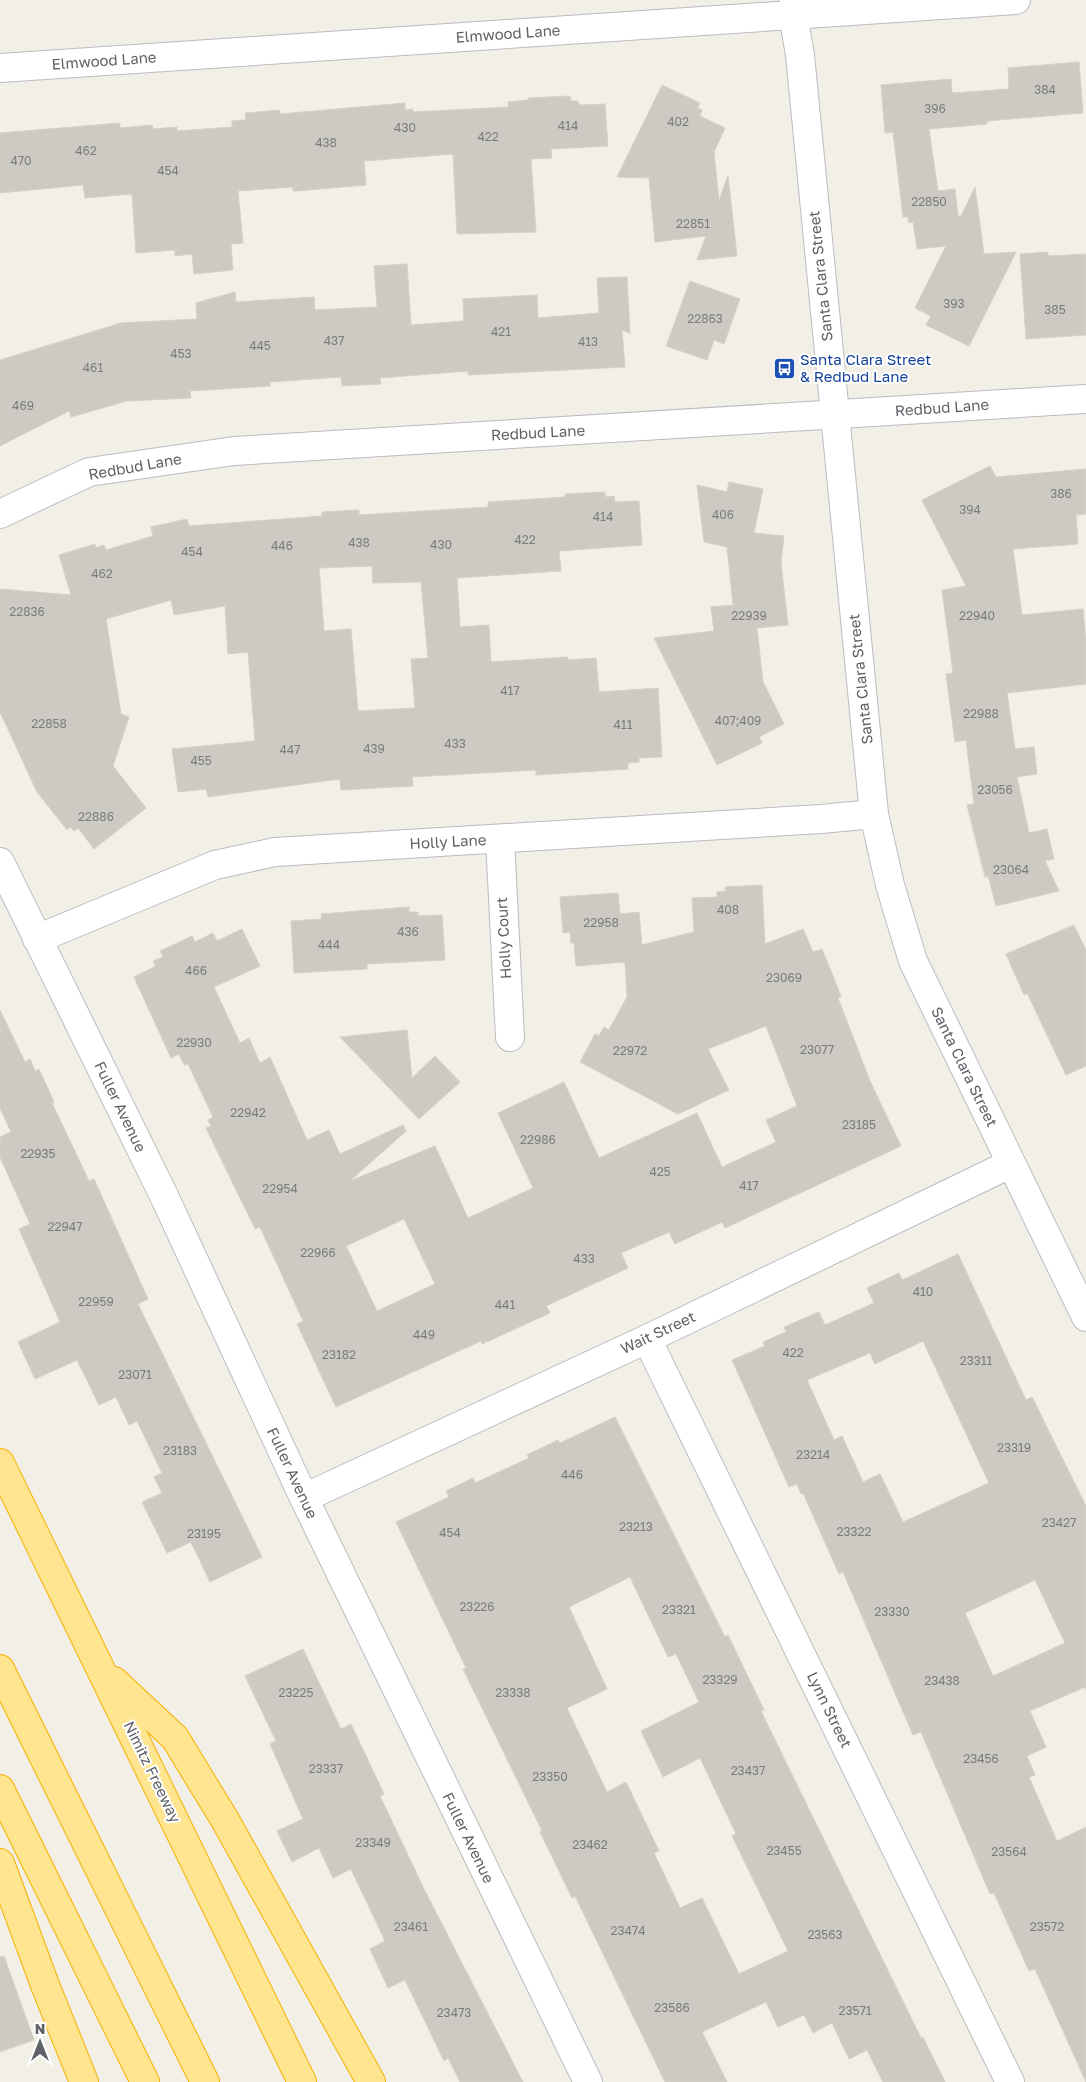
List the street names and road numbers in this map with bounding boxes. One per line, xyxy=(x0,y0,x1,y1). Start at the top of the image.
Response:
street label: Elmwood Lane xyxy=(455,20,561,46)
street label: Elmwood Lane xyxy=(51,47,157,73)
street label: Santa Clara Street xyxy=(804,210,836,342)
street label: Redbud Lane xyxy=(894,395,990,419)
street label: Redbud Lane xyxy=(490,421,586,443)
street label: Redbud Lane xyxy=(87,449,183,483)
street label: Santa Clara Street xyxy=(844,613,876,745)
street label: Holly Lane xyxy=(409,830,487,852)
street label: Holly Court xyxy=(492,896,514,980)
street label: Santa Clara Street xyxy=(928,1004,1002,1129)
street label: Fuller Avenue xyxy=(91,1058,151,1155)
street label: Wait Street xyxy=(617,1307,698,1357)
street label: Fuller Avenue xyxy=(264,1424,322,1521)
street label: Lynn Street xyxy=(804,1669,856,1751)
street label: Nimitz Freeway xyxy=(121,1718,186,1826)
street label: Fuller Avenue xyxy=(439,1789,499,1886)

